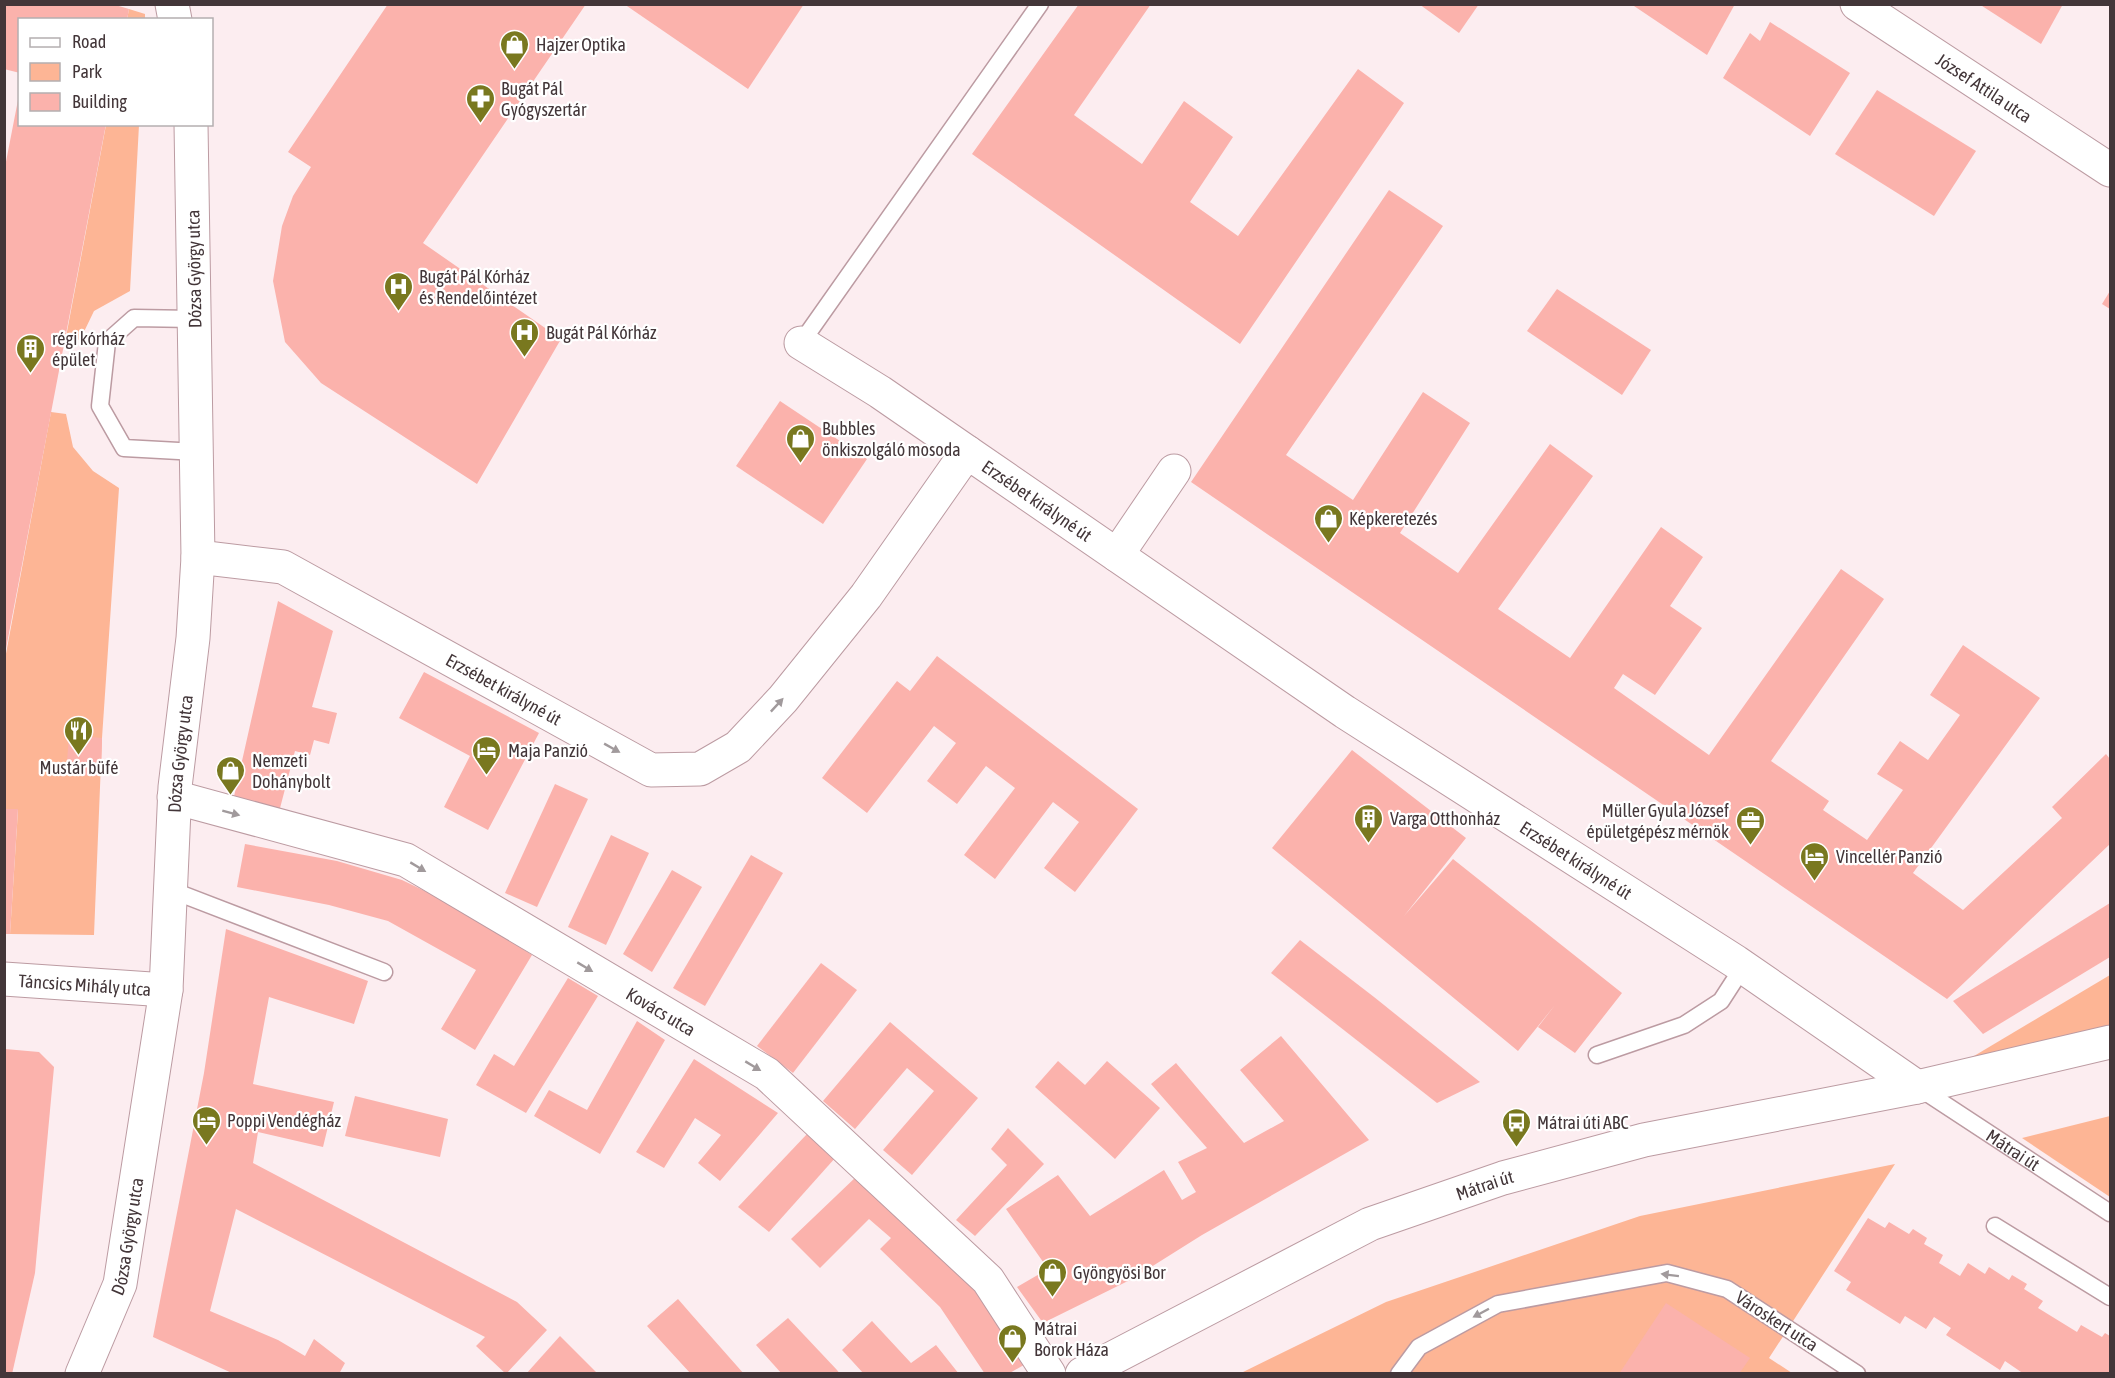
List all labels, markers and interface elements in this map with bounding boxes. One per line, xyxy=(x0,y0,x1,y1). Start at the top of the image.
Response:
legend xyxy=(18,18,213,126)
shop icon: Hajzer Optika xyxy=(499,28,531,70)
text: Road xyxy=(72,31,106,52)
place label: Hajzer Optika xyxy=(536,34,626,55)
street label: József Attila utca xyxy=(1932,48,2036,126)
text: Park xyxy=(72,61,102,82)
place label: Bugát Pál Gyógyszertár xyxy=(501,78,587,120)
pharmacy icon: Bugát Pál Gyógyszertár xyxy=(464,82,496,124)
text: Building xyxy=(72,91,127,112)
street label: Dózsa György utca xyxy=(182,210,206,328)
place label: Bugát Pál Kórház és Rendelőintézet xyxy=(419,266,537,308)
hospital icon: Bugát Pál Kórház és Rendelőintézet xyxy=(382,270,414,312)
hospital icon: Bugát Pál Kórház xyxy=(509,316,541,358)
place label: Bugát Pál Kórház xyxy=(546,322,657,343)
place label: régi kórház épület xyxy=(52,328,125,370)
building icon: régi kórház épület xyxy=(15,332,47,374)
place label: Bubbles önkiszolgáló mosoda xyxy=(822,418,961,460)
shop icon: Bubbles önkiszolgáló mosoda xyxy=(785,422,817,464)
street label: Erzsébet királyné út xyxy=(978,455,1096,545)
shop icon: Képkeretezés xyxy=(1312,502,1344,544)
place label: Képkeretezés xyxy=(1349,508,1437,529)
street label: Erzsébet királyné út xyxy=(443,649,565,729)
street label: Dózsa György utca xyxy=(163,694,197,813)
one-way arrow xyxy=(770,698,784,712)
restaurant icon: Mustár büfé xyxy=(63,714,95,756)
hotel icon: Maja Panzió xyxy=(471,734,503,776)
place label: Maja Panzió xyxy=(508,740,588,761)
one-way arrow xyxy=(604,743,620,754)
place label: Nemzeti Dohánybolt xyxy=(252,750,331,792)
shop icon: Nemzeti Dohánybolt xyxy=(215,754,247,796)
place label: Mustár büfé xyxy=(40,757,118,778)
place label: Müller Gyula József épületgépész mérnök xyxy=(1587,800,1729,842)
building icon: Varga Otthonház xyxy=(1353,802,1385,844)
office icon: Müller Gyula József épületgépész mérnök xyxy=(1734,804,1766,846)
place label: Varga Otthonház xyxy=(1390,808,1501,829)
one-way arrow xyxy=(222,809,240,819)
street label: Erzsébet királyné út xyxy=(1516,816,1636,903)
hotel icon: Vincellér Panzió xyxy=(1799,840,1831,882)
place label: Vincellér Panzió xyxy=(1836,846,1942,867)
one-way arrow xyxy=(410,862,427,872)
one-way arrow xyxy=(577,961,593,972)
street label: Táncsics Mihály utca xyxy=(18,970,152,999)
street label: Kovács utca xyxy=(623,983,699,1040)
one-way arrow xyxy=(745,1061,762,1071)
hotel icon: Poppi Vendégház xyxy=(190,1104,222,1146)
bus stop icon: Mátrai úti ABC xyxy=(1500,1106,1532,1148)
place label: Poppi Vendégház xyxy=(227,1110,341,1131)
place label: Mátrai úti ABC xyxy=(1537,1112,1628,1133)
street label: Mátrai út xyxy=(1983,1124,2044,1175)
street label: Mátrai út xyxy=(1453,1165,1516,1204)
street label: Dózsa György utca xyxy=(106,1176,147,1298)
shop icon: Gyöngyösi Bor xyxy=(1036,1256,1068,1298)
place label: Gyöngyösi Bor xyxy=(1073,1262,1166,1283)
one-way arrow xyxy=(1661,1271,1680,1280)
street label: Városkert utca xyxy=(1732,1287,1822,1355)
one-way arrow xyxy=(1472,1308,1489,1318)
place label: Mátrai Borok Háza xyxy=(1034,1318,1109,1360)
shop icon: Mátrai Borok Háza xyxy=(997,1322,1029,1364)

